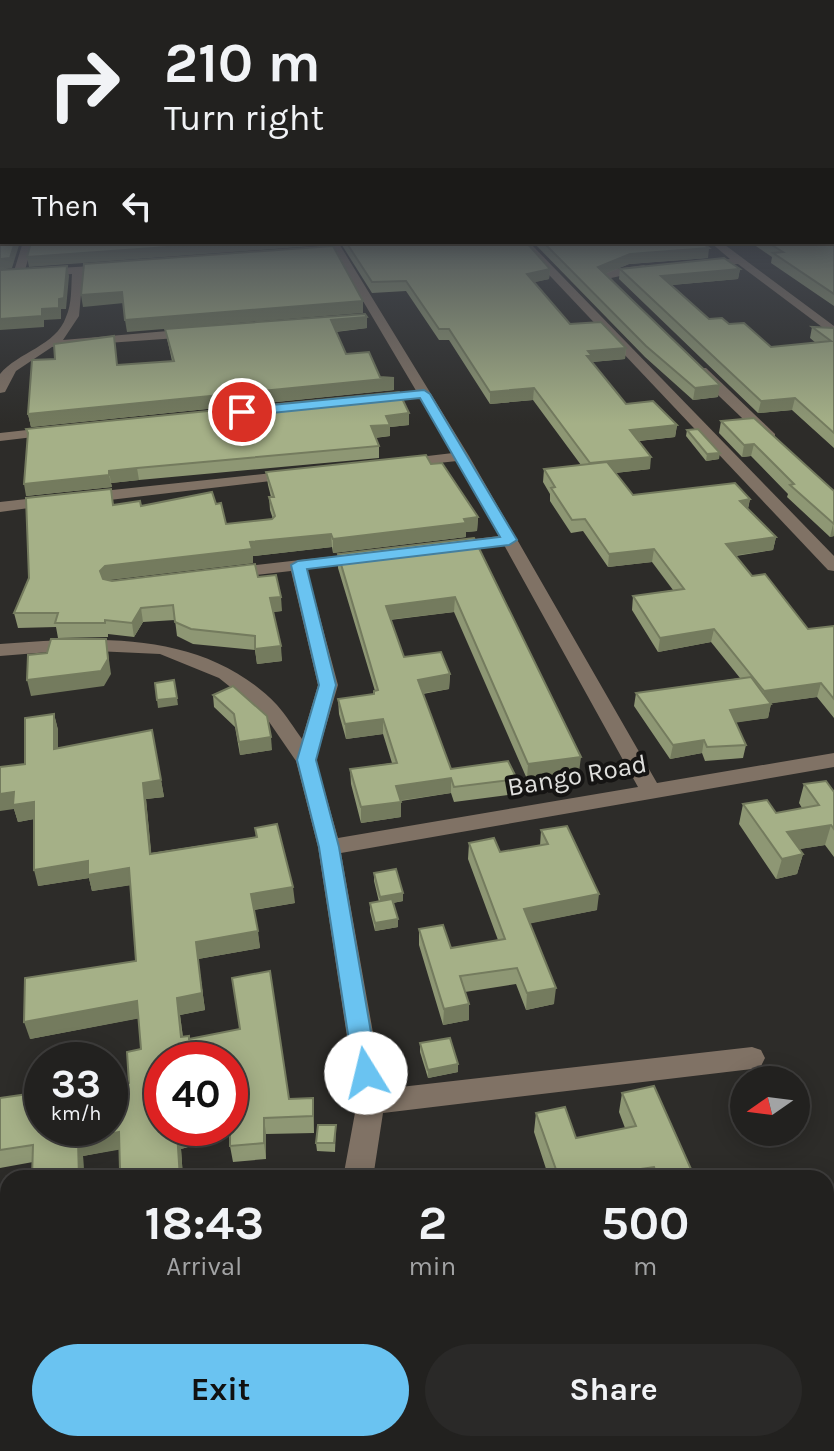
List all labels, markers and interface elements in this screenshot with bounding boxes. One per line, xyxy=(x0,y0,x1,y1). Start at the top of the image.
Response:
text: 210 m xyxy=(164,30,321,95)
icon: right xyxy=(32,32,136,136)
text: Turn right xyxy=(164,97,324,139)
icon: left xyxy=(115,184,159,228)
text: Then xyxy=(32,188,99,224)
pin xyxy=(208,378,276,446)
icon: arrive xyxy=(220,390,264,434)
street label: Bango Road xyxy=(505,748,649,803)
position arrow xyxy=(324,1031,408,1115)
speed limit sign: 40 xyxy=(144,1042,248,1146)
text: 33 xyxy=(51,1060,101,1107)
north arrow xyxy=(730,1066,810,1146)
map controls xyxy=(730,1066,810,1146)
text: km/h xyxy=(51,1102,101,1125)
text: 18:43 xyxy=(145,1195,264,1251)
text: 2 xyxy=(418,1195,447,1251)
text: 500 xyxy=(601,1195,689,1251)
text: Arrival xyxy=(166,1251,242,1282)
text: min xyxy=(409,1251,456,1282)
text: m xyxy=(633,1251,657,1282)
button: Exit xyxy=(32,1344,409,1436)
button: Share xyxy=(425,1344,802,1436)

